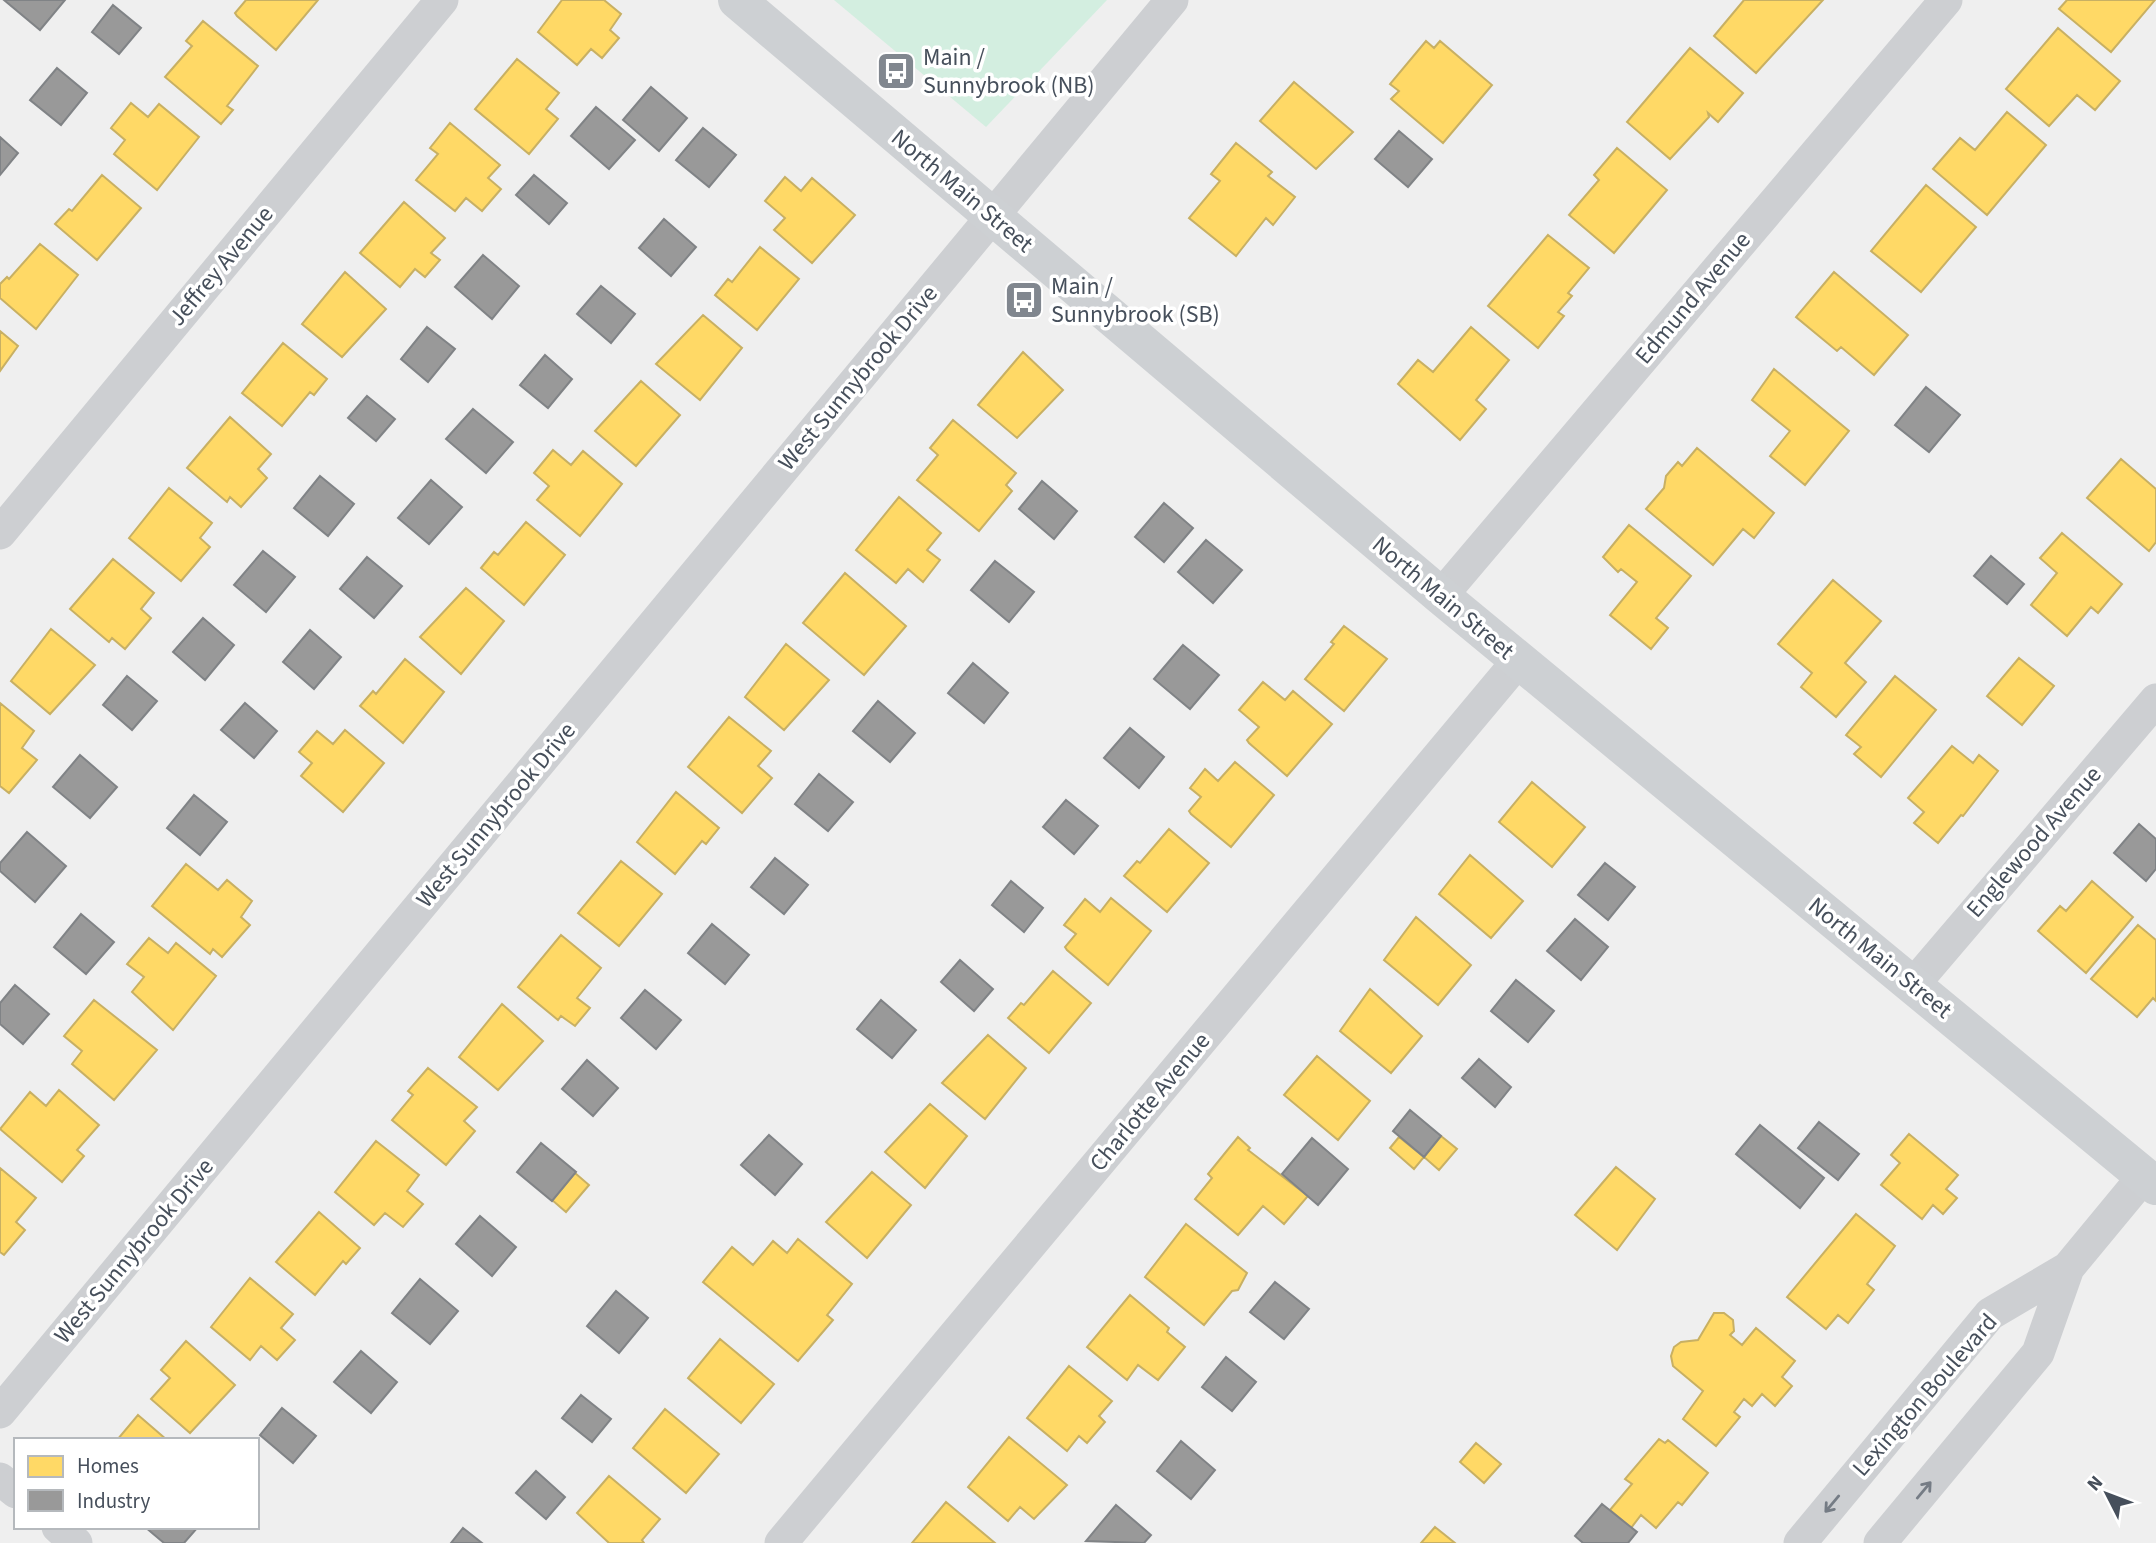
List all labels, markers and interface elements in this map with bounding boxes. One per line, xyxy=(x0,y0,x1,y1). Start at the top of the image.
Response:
place label: Main / Sunnybrook (NB) xyxy=(923,40,1095,103)
bus stop icon: Main / Sunnybrook (NB) xyxy=(875,50,917,92)
street label: North Main Street xyxy=(883,121,1041,261)
street label: Jeffrey Avenue xyxy=(160,198,282,334)
street label: Edmund Avenue xyxy=(1627,224,1759,372)
place label: Main / Sunnybrook (SB) xyxy=(1051,269,1220,332)
street label: West Sunnybrook Drive xyxy=(770,278,946,478)
bus stop icon: Main / Sunnybrook (SB) xyxy=(1003,279,1045,321)
street label: North Main Street xyxy=(1364,528,1522,668)
street label: West Sunnybrook Drive xyxy=(408,715,584,915)
street label: Englewood Avenue xyxy=(1958,758,2110,926)
street label: North Main Street xyxy=(1800,889,1960,1027)
street label: Charlotte Avenue xyxy=(1081,1025,1219,1179)
street label: West Sunnybrook Drive xyxy=(46,1151,222,1351)
street label: Lexington Boulevard xyxy=(1844,1306,2006,1484)
legend xyxy=(14,1438,259,1529)
text: Homes xyxy=(77,1451,139,1481)
north arrow xyxy=(2072,1459,2142,1529)
text: N xyxy=(2081,1470,2110,1497)
one-way arrow xyxy=(1916,1482,1932,1500)
text: Industry xyxy=(77,1486,150,1516)
one-way arrow xyxy=(1825,1495,1841,1513)

